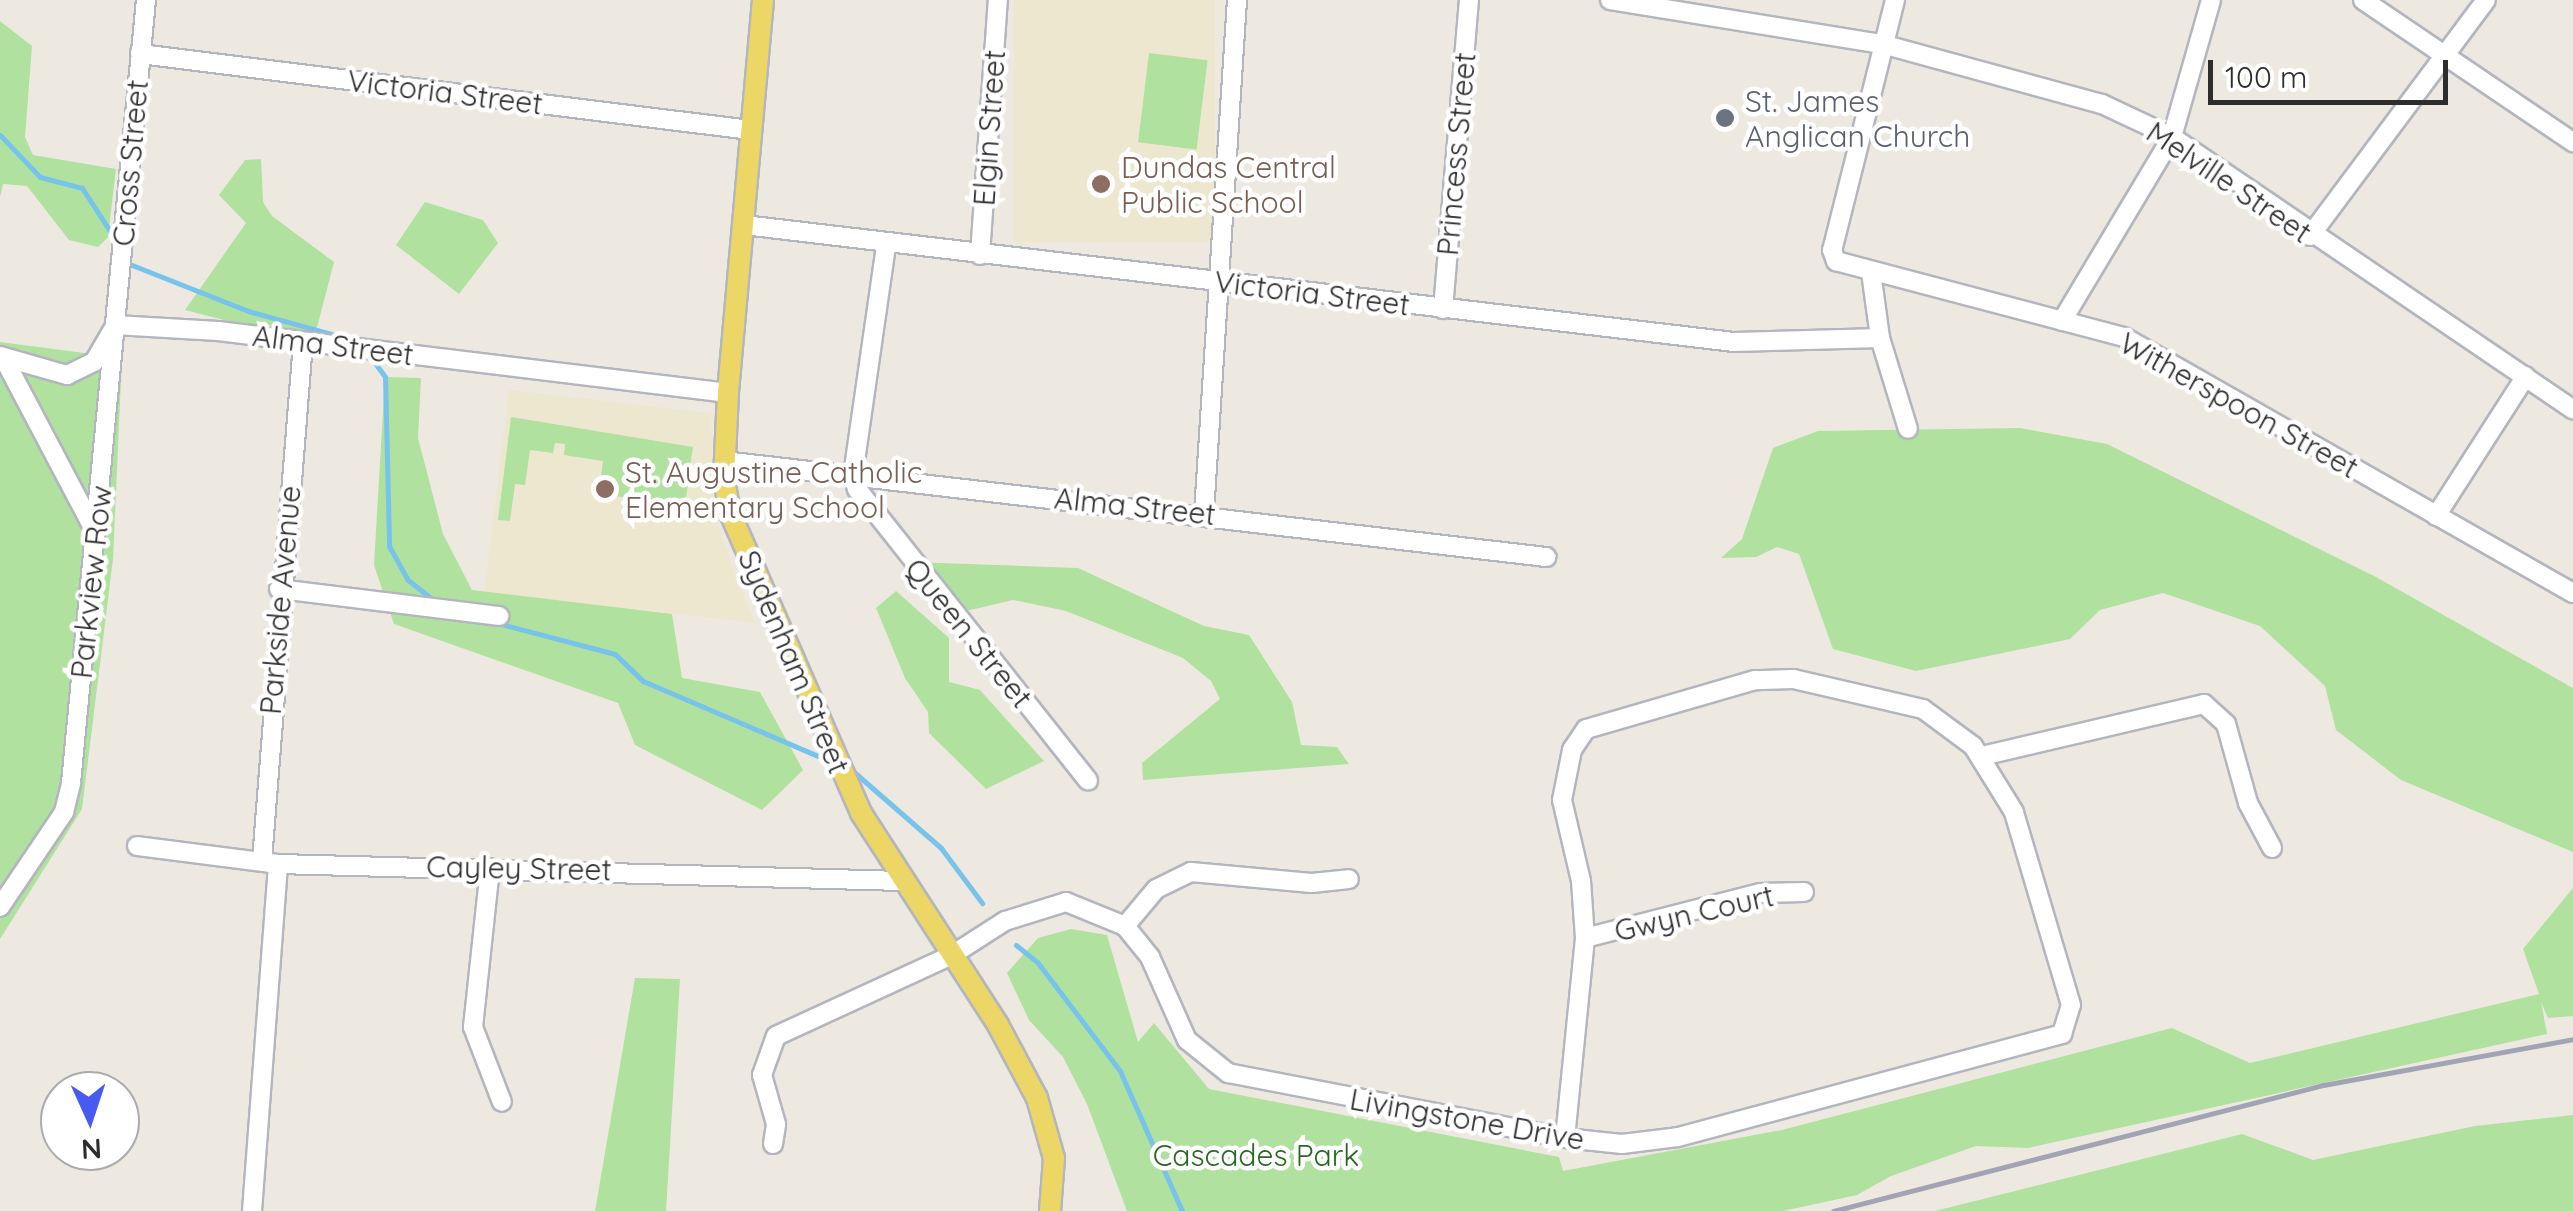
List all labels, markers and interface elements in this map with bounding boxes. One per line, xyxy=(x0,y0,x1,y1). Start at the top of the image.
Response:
scale bar xyxy=(2213,40,2453,102)
street label: Elgin Street xyxy=(966,49,1012,207)
street label: Princess Street xyxy=(1429,51,1483,257)
text: 100 m xyxy=(2225,58,2307,96)
street label: Victoria Street xyxy=(345,62,545,122)
street label: Cross Street xyxy=(105,78,155,248)
place label: St. James Anglican Church xyxy=(1745,83,1970,154)
marker: St. James Anglican Church xyxy=(1714,107,1736,129)
street label: Melville Street xyxy=(2140,114,2318,250)
place label: Dundas Central Public School xyxy=(1121,149,1336,220)
marker: Dundas Central Public School xyxy=(1090,173,1112,195)
street label: Victoria Street xyxy=(1212,263,1412,323)
street label: Alma Street xyxy=(250,317,416,373)
street label: Witherspoon Street xyxy=(2113,325,2365,485)
place label: St. Augustine Catholic Elementary School xyxy=(625,454,922,524)
marker: St. Augustine Catholic Elementary School xyxy=(594,478,616,500)
street label: Alma Street xyxy=(1053,480,1217,532)
street label: Parkview Row xyxy=(63,484,119,680)
street label: Parkside Avenue xyxy=(252,484,308,716)
street label: Sydenham Street xyxy=(731,545,857,779)
street label: Queen Street xyxy=(898,551,1040,715)
street label: Cayley Street xyxy=(426,848,612,888)
street label: Gwyn Court xyxy=(1611,877,1777,949)
north arrow xyxy=(40,1071,140,1171)
street label: Livingstone Drive xyxy=(1347,1081,1587,1157)
text: N xyxy=(80,1131,103,1167)
park label: Cascades Park xyxy=(1153,1137,1359,1173)

